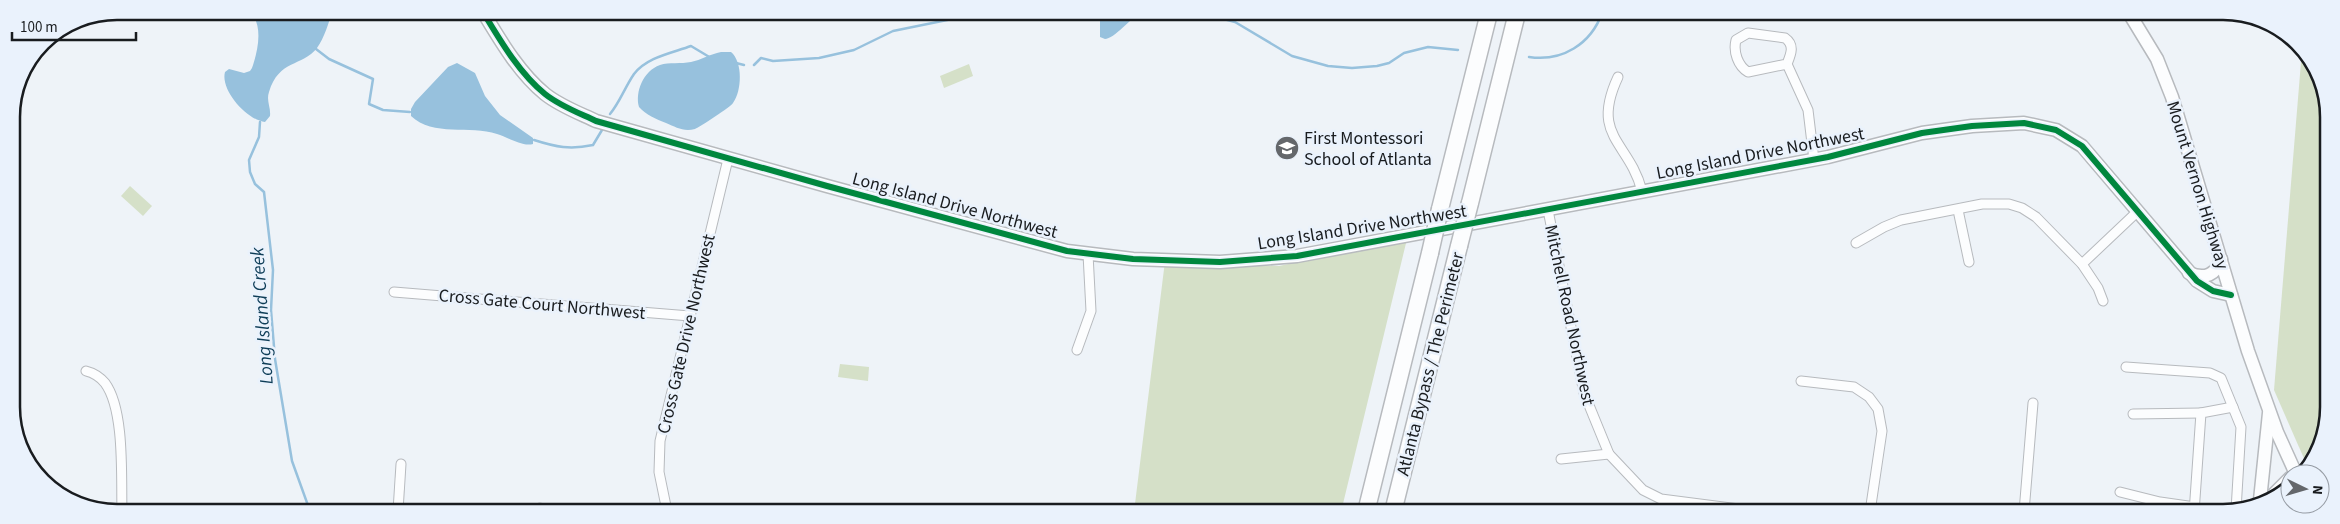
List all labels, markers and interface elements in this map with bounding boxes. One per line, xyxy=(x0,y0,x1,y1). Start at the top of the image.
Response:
scale bar xyxy=(12,10,136,42)
text: 100 m xyxy=(20,17,58,38)
street label: Mount Vernon Highway xyxy=(2160,98,2235,273)
street label: Long Island Drive Northwest xyxy=(1654,121,1866,186)
place label: First Montessori School of Atlanta xyxy=(1304,126,1432,172)
school or university icon: First Montessori School of Atlanta xyxy=(1274,135,1300,161)
street label: Long Island Drive Northwest xyxy=(850,166,1060,245)
street label: Long Island Drive Northwest xyxy=(1256,199,1468,256)
street label: Mitchell Road Northwest xyxy=(1538,223,1601,408)
street label: Cross Gate Drive Northwest xyxy=(651,232,722,436)
water label: Long Island Creek xyxy=(244,245,281,385)
street label: Atlanta Bypass / The Perimeter xyxy=(1391,249,1471,479)
street label: Cross Gate Court Northwest xyxy=(438,283,646,326)
north arrow xyxy=(2280,464,2330,514)
text: N xyxy=(2307,485,2327,496)

